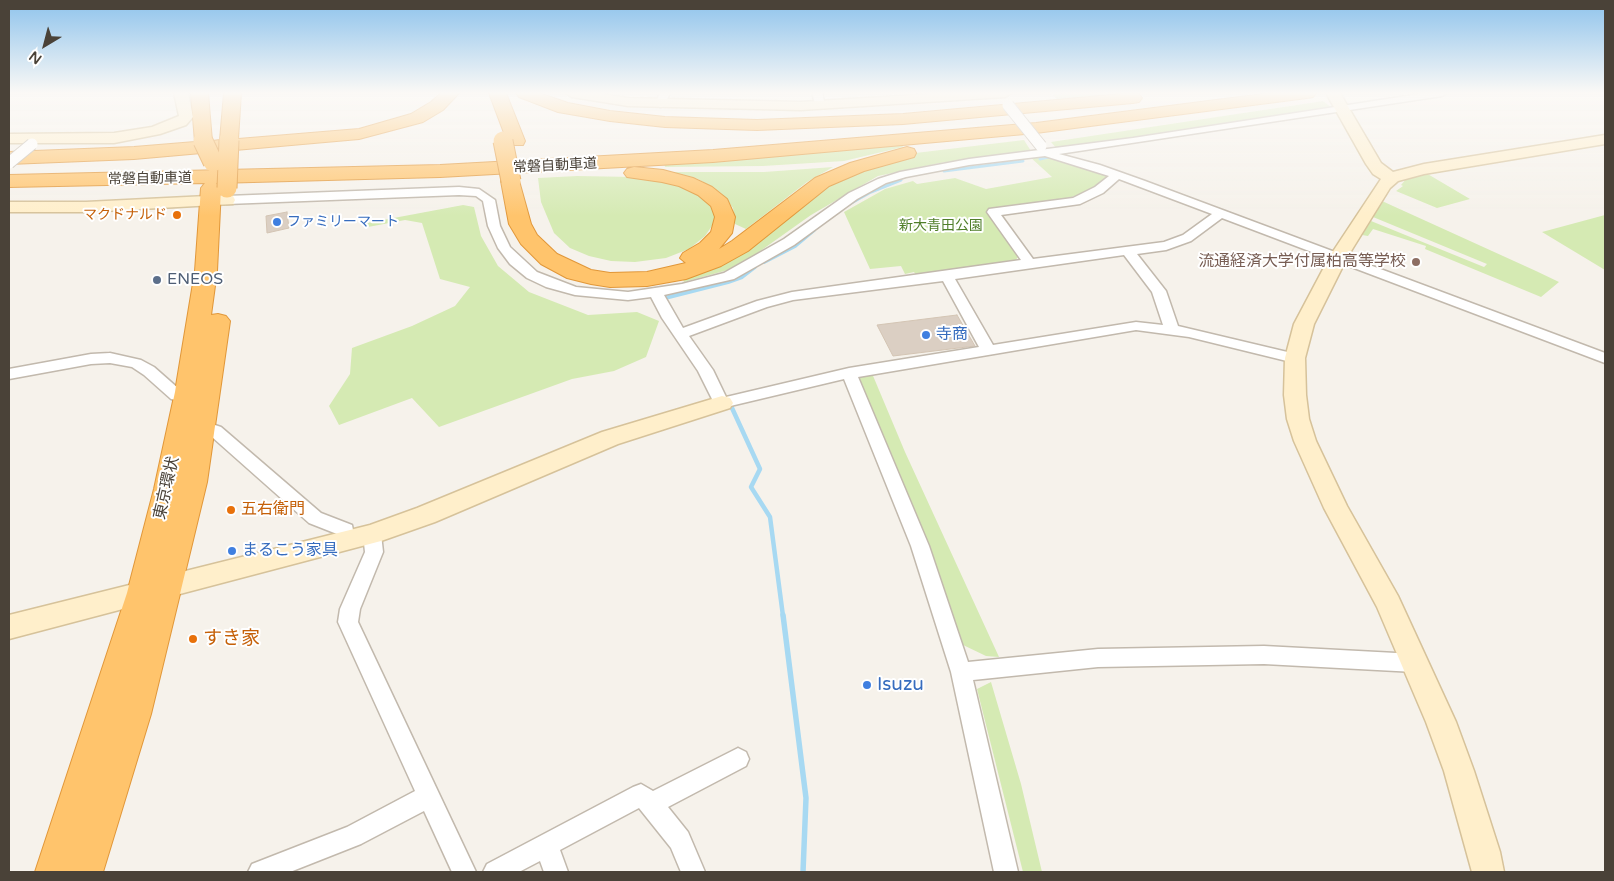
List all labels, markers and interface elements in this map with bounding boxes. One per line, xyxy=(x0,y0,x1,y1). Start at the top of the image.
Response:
north arrow xyxy=(20,20,70,70)
text: N xyxy=(26,47,45,68)
street label: 常磐自動車道 xyxy=(513,155,597,177)
street label: 常磐自動車道 xyxy=(108,170,192,188)
place label: マクドナルド xyxy=(83,207,167,223)
marker: マクドナルド xyxy=(171,209,183,221)
place label: ファミリーマート xyxy=(287,214,399,230)
marker: ファミリーマート xyxy=(271,216,283,228)
park label: 新大青田公園 xyxy=(899,218,983,234)
place label: 流通経済大学付属柏高等学校 xyxy=(1198,252,1406,272)
marker: 流通経済大学付属柏高等学校 xyxy=(1410,256,1422,268)
place label: ENEOS xyxy=(167,270,223,290)
marker: ENEOS xyxy=(151,274,163,286)
place label: 寺商 xyxy=(936,325,968,345)
marker: 寺商 xyxy=(920,329,932,341)
street label: 東京環状 xyxy=(150,455,184,521)
place label: 五右衛門 xyxy=(241,500,305,520)
marker: 五右衛門 xyxy=(225,504,237,516)
place label: まるこう家具 xyxy=(242,541,338,561)
marker: まるこう家具 xyxy=(226,545,238,557)
place label: すき家 xyxy=(203,628,260,650)
marker: すき家 xyxy=(187,633,199,645)
place label: Isuzu xyxy=(877,674,924,696)
marker: Isuzu xyxy=(861,679,873,691)

